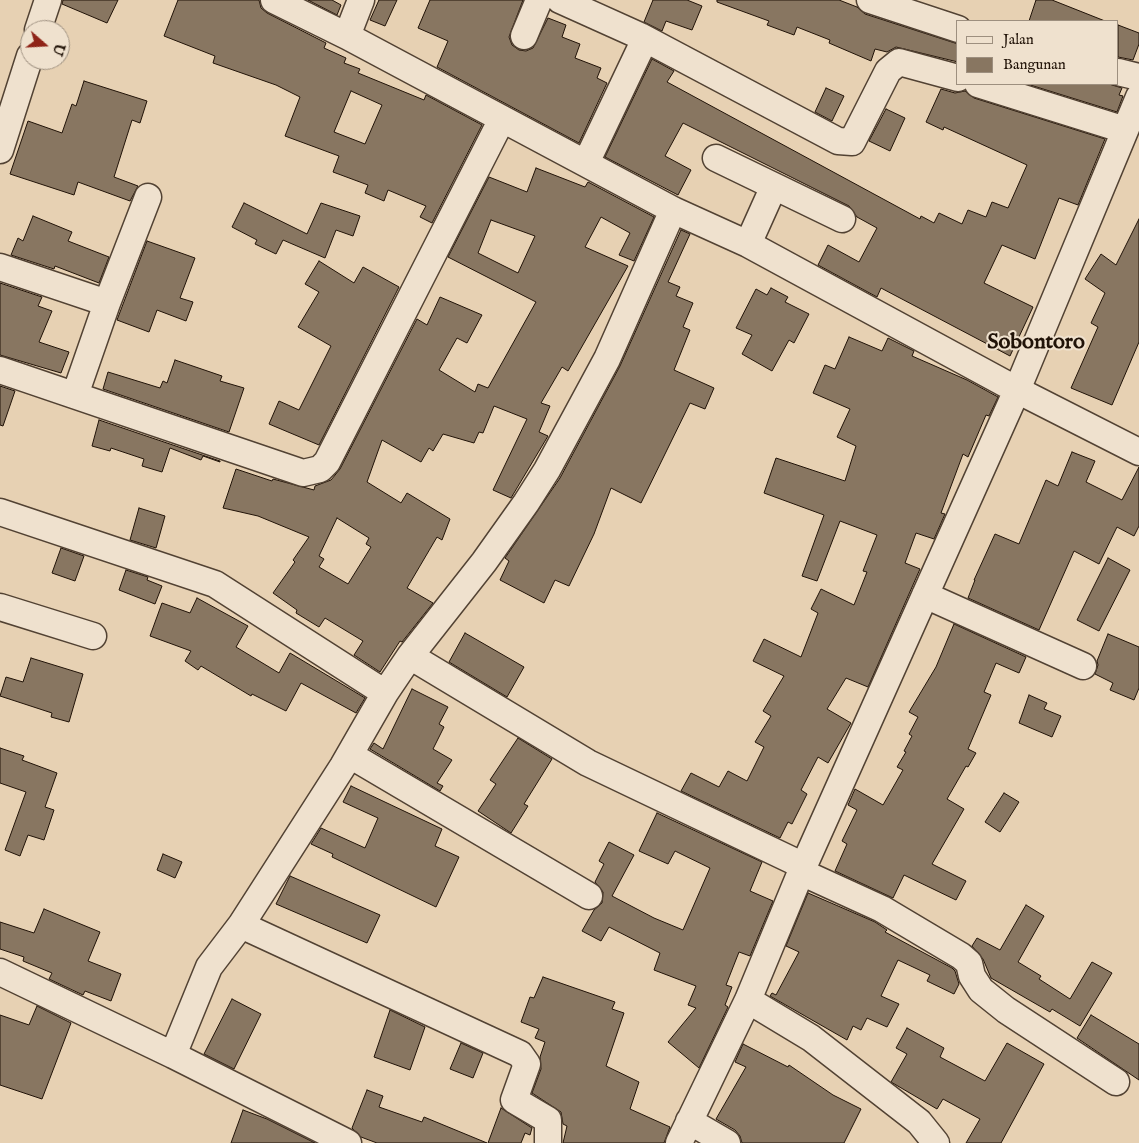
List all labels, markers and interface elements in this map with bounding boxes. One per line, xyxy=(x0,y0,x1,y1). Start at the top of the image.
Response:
north arrow xyxy=(20,20,70,70)
legend xyxy=(956,20,1119,85)
text: Jalan xyxy=(1003,30,1034,49)
text: U xyxy=(48,41,69,58)
text: Bangunan xyxy=(1003,55,1066,74)
district label: Sobontoro xyxy=(987,330,1085,356)

